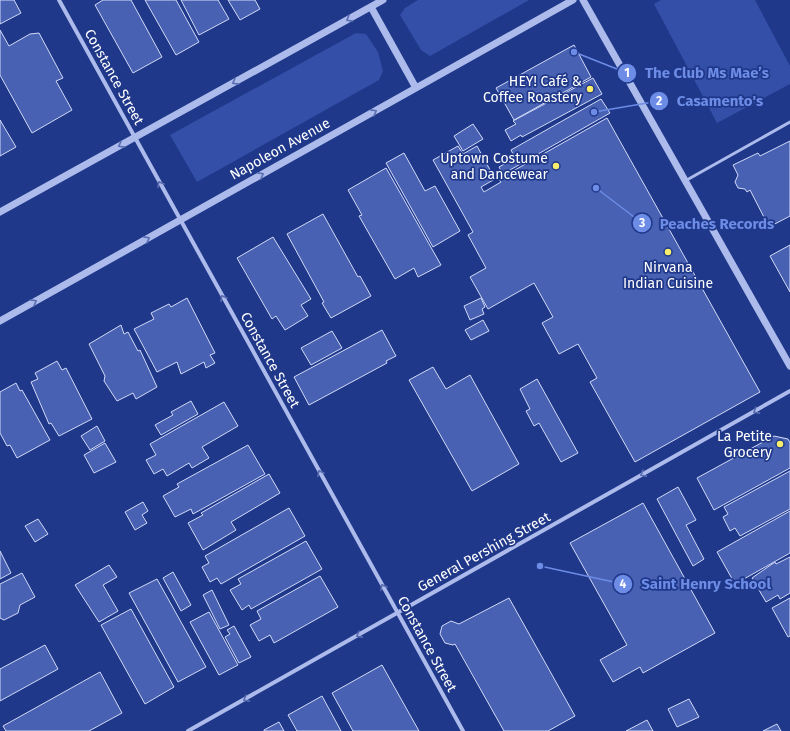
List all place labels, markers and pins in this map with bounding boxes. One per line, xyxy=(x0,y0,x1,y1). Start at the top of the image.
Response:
callout: The Club Ms Mae’s xyxy=(617,59,777,86)
place label: HEY! Café & Coffee Roastery xyxy=(483,73,582,106)
marker: HEY! Café & Coffee Roastery xyxy=(585,84,595,94)
callout: Casamento's xyxy=(649,87,771,114)
place label: Uptown Costume and Dancewear xyxy=(440,150,549,183)
marker: Uptown Costume and Dancewear xyxy=(551,161,561,171)
callout: Peaches Records xyxy=(632,210,783,237)
marker: Nirvana Indian Cuisine xyxy=(663,247,673,257)
place label: Nirvana Indian Cuisine xyxy=(623,259,713,292)
place label: La Petite Grocery xyxy=(717,428,772,461)
marker: La Petite Grocery xyxy=(775,439,785,449)
callout: Saint Henry School xyxy=(613,571,779,598)

